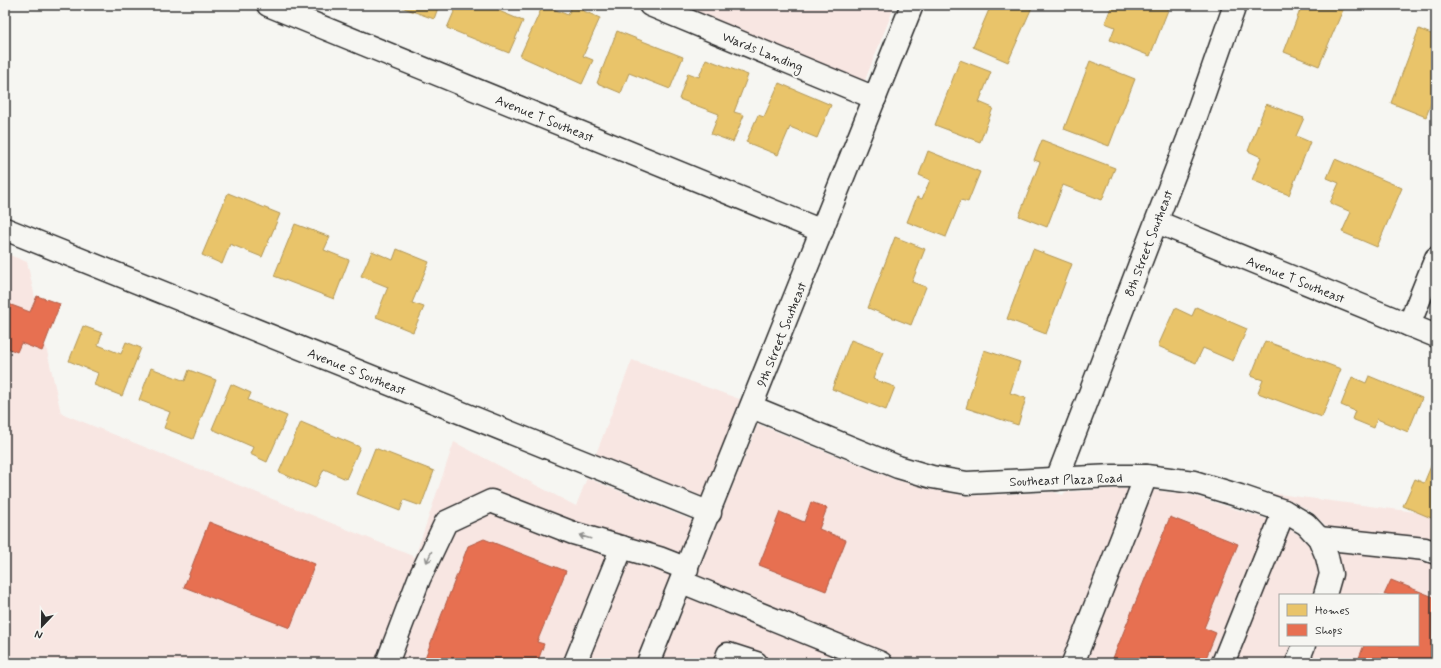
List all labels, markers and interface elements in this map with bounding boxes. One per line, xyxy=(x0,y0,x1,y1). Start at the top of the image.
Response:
street label: Wards Landing xyxy=(719,28,806,77)
street label: Avenue T Southeast xyxy=(493,92,596,147)
street label: 8th Street Southeast xyxy=(1121,188,1178,299)
street label: Avenue T Southeast xyxy=(1244,253,1347,308)
street label: 9th Street Southeast xyxy=(754,280,811,390)
street label: Avenue S Southeast xyxy=(305,345,408,400)
street label: Southeast Plaza Road xyxy=(1009,470,1123,491)
one-way arrow xyxy=(578,533,591,540)
one-way arrow xyxy=(425,551,432,563)
legend xyxy=(1279,594,1419,646)
text: Homes xyxy=(1315,603,1350,619)
north arrow xyxy=(22,606,62,646)
text: Shops xyxy=(1315,623,1342,639)
text: N xyxy=(33,626,45,642)

